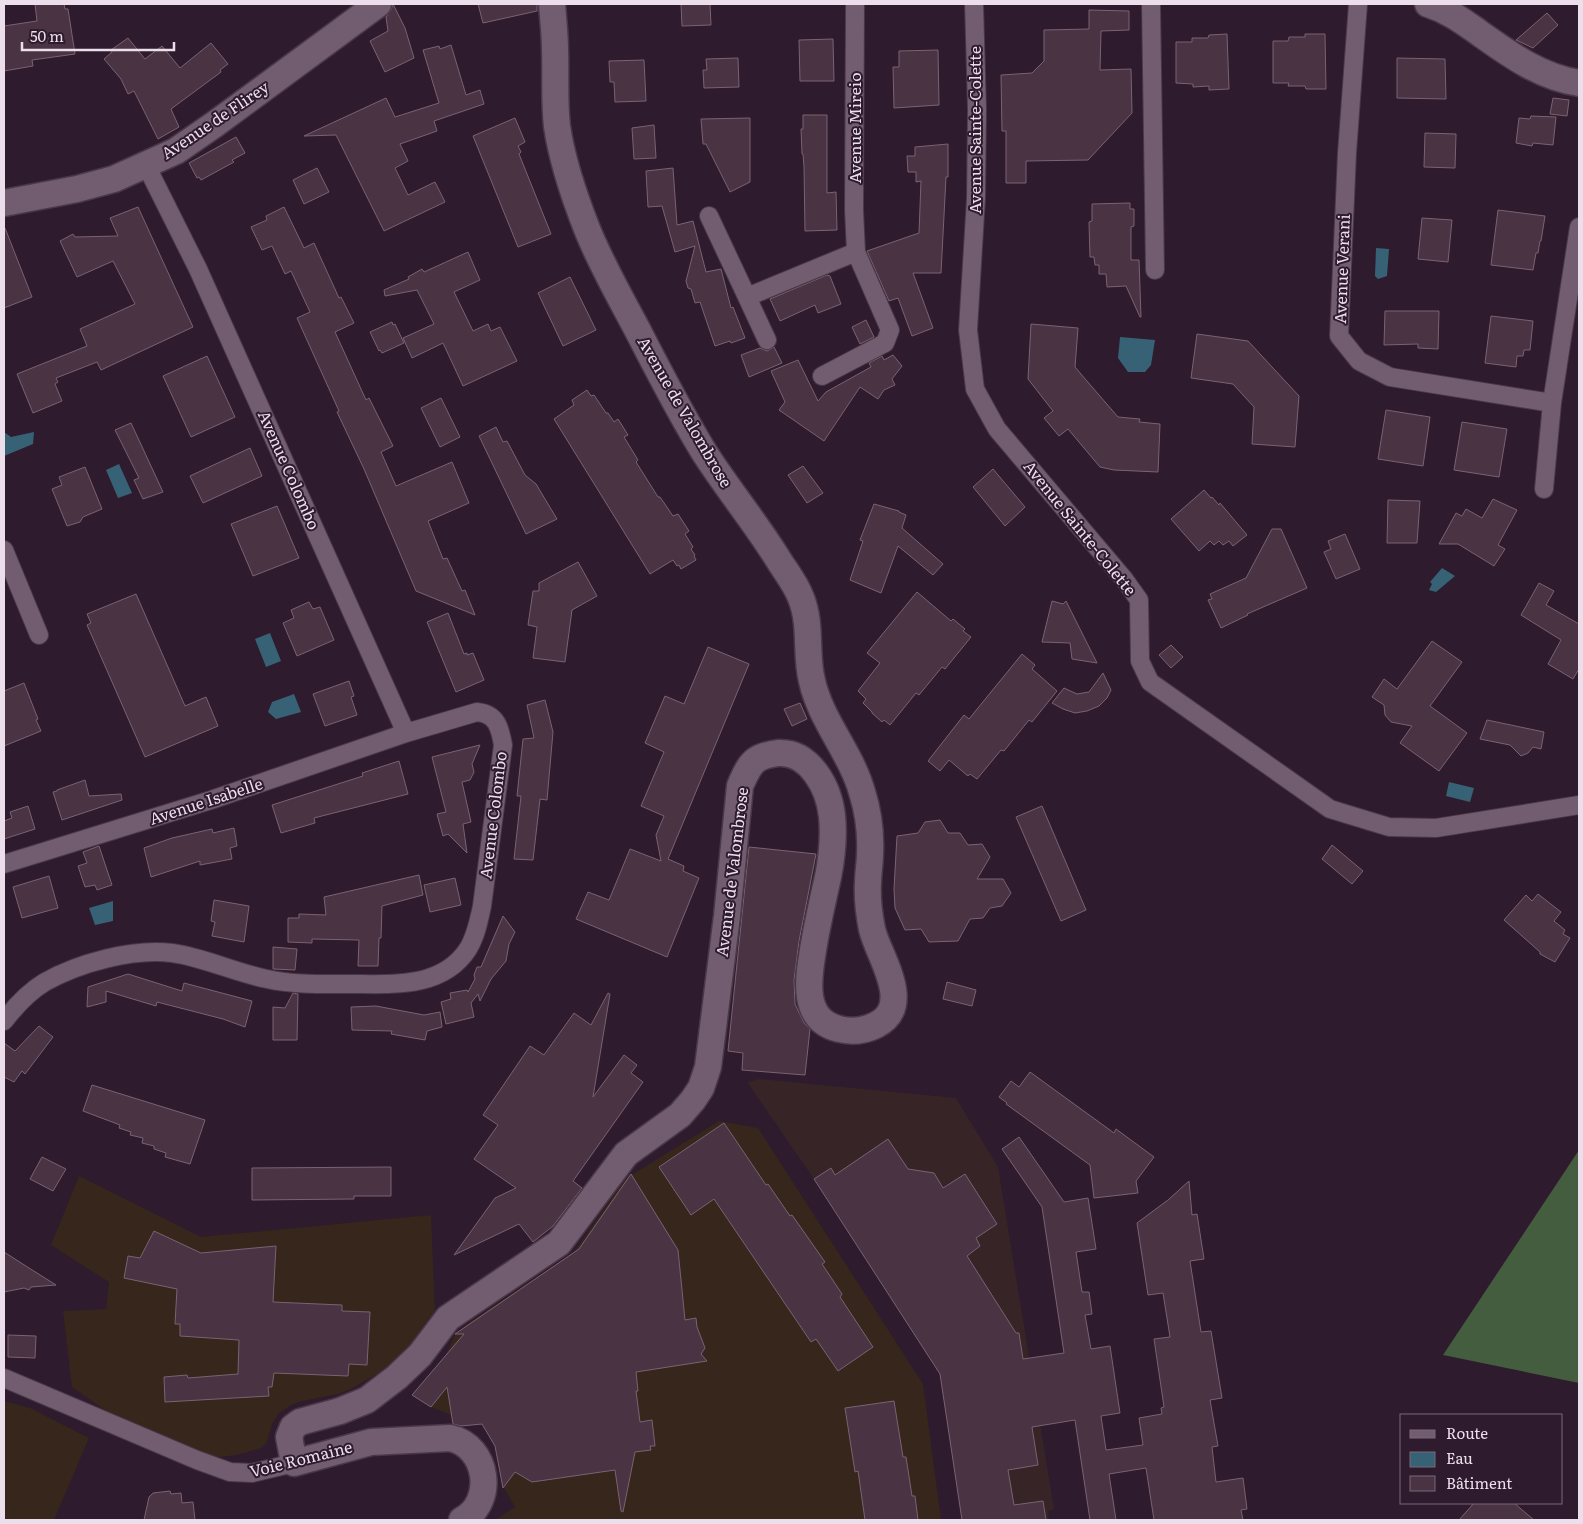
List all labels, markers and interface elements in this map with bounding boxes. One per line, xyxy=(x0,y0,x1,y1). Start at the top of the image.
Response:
scale bar xyxy=(22,20,175,52)
text: 50 m xyxy=(30,24,64,47)
street label: Avenue Sainte-Colette xyxy=(962,46,986,214)
street label: Avenue Mireio xyxy=(842,72,866,184)
street label: Avenue de Flirey xyxy=(156,74,274,164)
street label: Avenue Verani xyxy=(1327,214,1355,324)
street label: Avenue de Valombrose xyxy=(633,331,739,492)
street label: Avenue Colombo xyxy=(253,406,327,533)
street label: Avenue Sainte-Colette xyxy=(1019,455,1143,600)
street label: Avenue Colombo xyxy=(472,750,512,880)
street label: Avenue Isabelle xyxy=(146,770,265,830)
street label: Avenue de Valombrose xyxy=(709,786,753,958)
legend xyxy=(1400,1414,1563,1504)
text: Route xyxy=(1446,1421,1488,1444)
street label: Voie Romaine xyxy=(247,1434,355,1482)
text: Eau xyxy=(1446,1446,1473,1469)
text: Bâtiment xyxy=(1446,1471,1512,1494)

